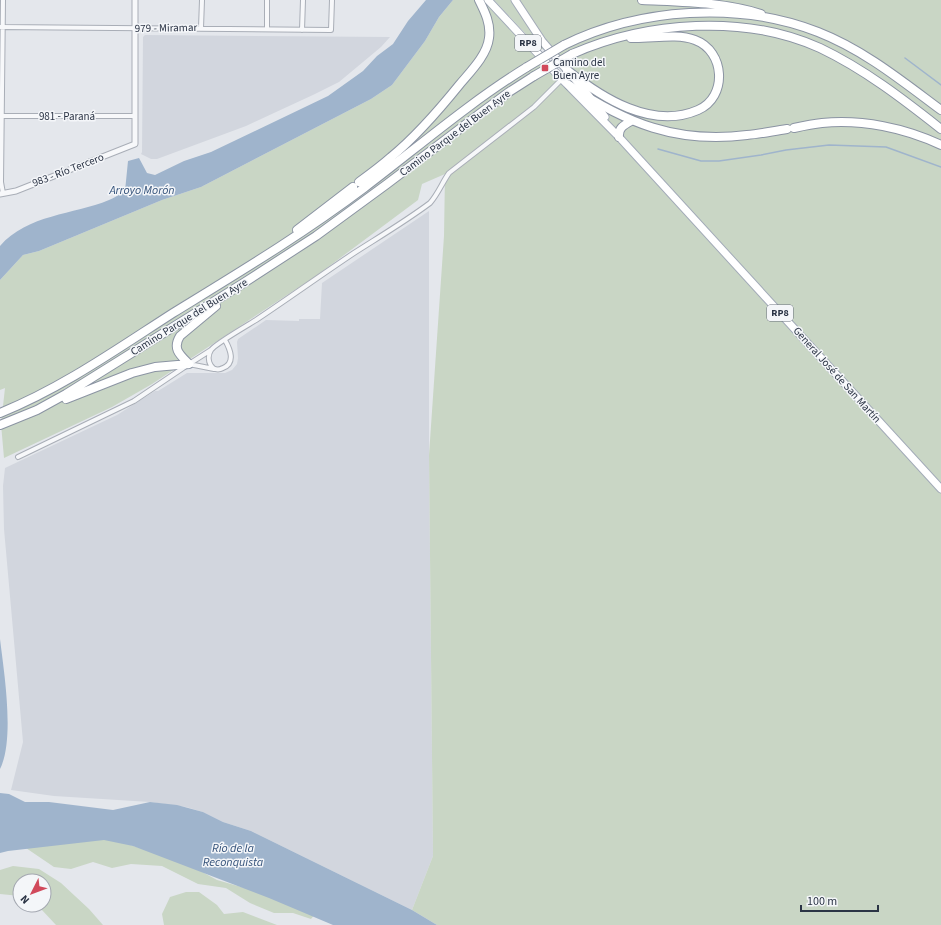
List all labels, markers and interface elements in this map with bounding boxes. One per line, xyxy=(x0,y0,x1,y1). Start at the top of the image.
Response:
street label: 979 - Miramar xyxy=(135,20,198,36)
road number: RP8 xyxy=(515,35,541,51)
place label: Camino del Buen Ayre xyxy=(553,55,605,83)
marker: Camino del Buen Ayre xyxy=(540,63,550,73)
street label: Camino Parque del Buen Ayre xyxy=(396,86,514,180)
street label: 981 - Paraná xyxy=(39,109,95,124)
street label: 983 - Río Tercero xyxy=(30,149,106,191)
water label: Arroyo Morón xyxy=(108,182,175,199)
street label: Camino Parque del Buen Ayre xyxy=(128,274,251,359)
road number: RP8 xyxy=(767,305,793,321)
street label: General José de San Martín xyxy=(790,324,884,426)
water label: Río de la Reconquista xyxy=(203,840,264,871)
north arrow xyxy=(12,873,52,913)
scale bar xyxy=(801,887,878,913)
text: N xyxy=(17,892,33,907)
text: 100 m xyxy=(807,893,837,910)

